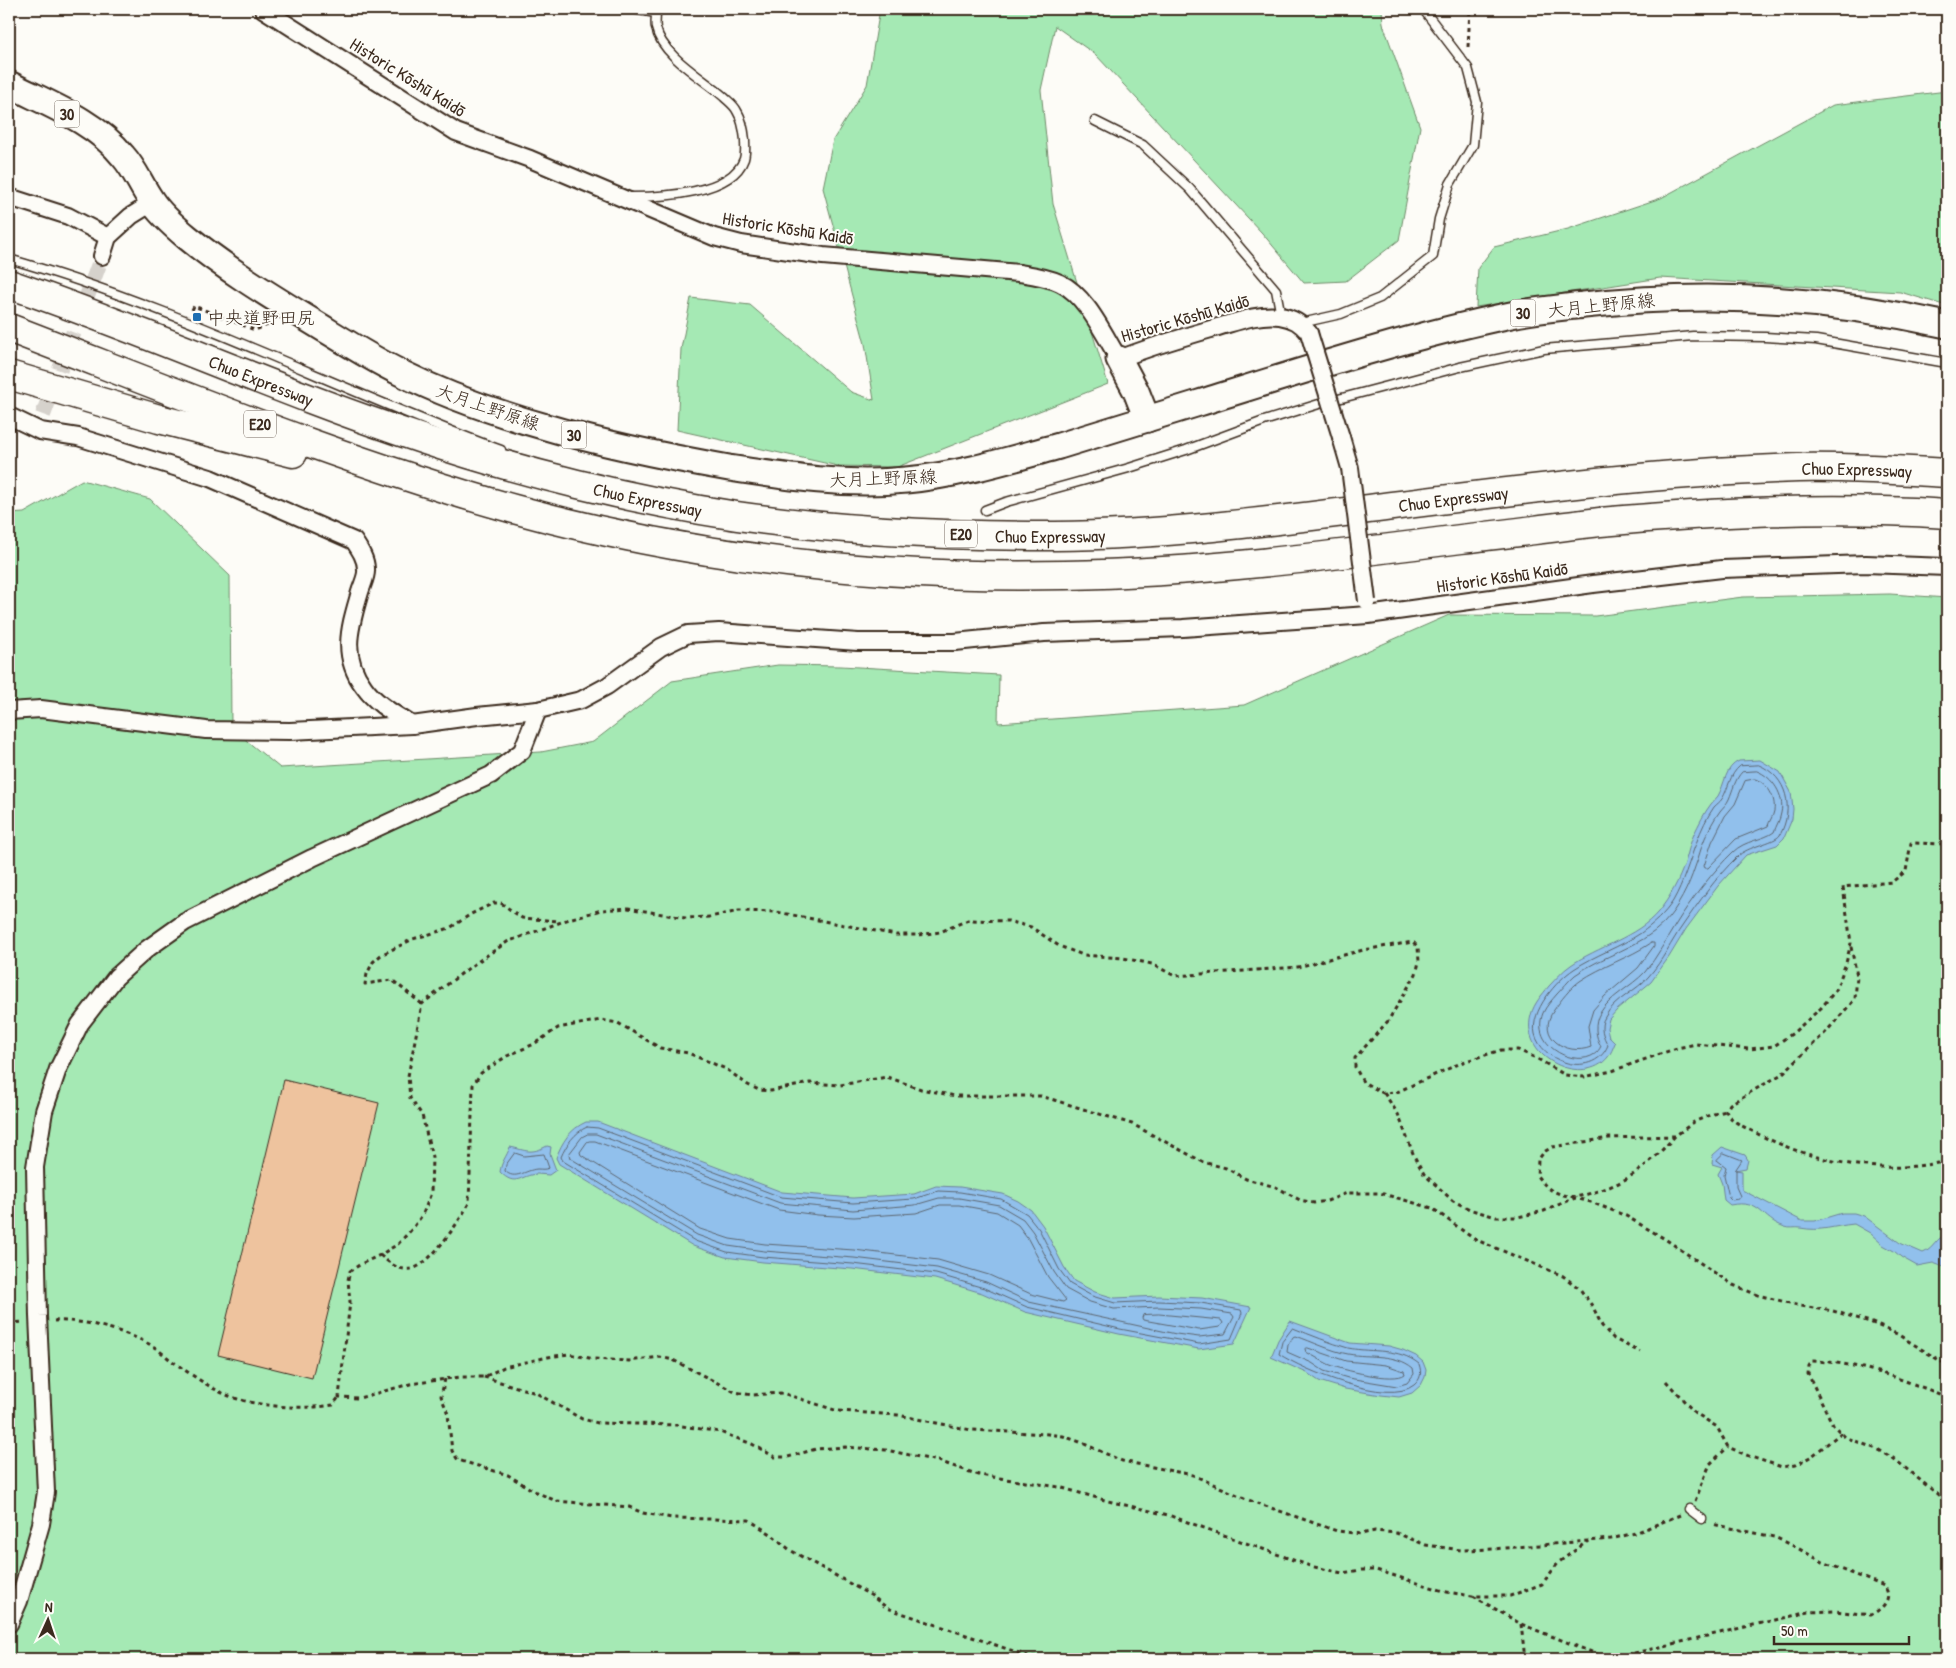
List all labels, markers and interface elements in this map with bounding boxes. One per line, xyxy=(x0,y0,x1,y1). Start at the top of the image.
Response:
street label: Historic Kōshū Kaidō xyxy=(345,31,471,123)
road number: 30 xyxy=(54,100,80,128)
street label: Historic Kōshū Kaidō xyxy=(721,205,855,251)
street label: 大月上野原線 xyxy=(1546,287,1656,323)
street label: Historic Kōshū Kaidō xyxy=(1118,288,1252,348)
road number: 30 xyxy=(1510,300,1536,326)
place label: 中央道野田尻 xyxy=(207,305,315,330)
marker: 中央道野田尻 xyxy=(191,311,203,323)
street label: Chuo Expressway xyxy=(205,348,318,412)
street label: 大月上野原線 xyxy=(433,378,543,436)
road number: E20 xyxy=(244,410,276,438)
road number: 30 xyxy=(562,422,586,448)
street label: Chuo Expressway xyxy=(1801,455,1913,483)
street label: 大月上野原線 xyxy=(829,464,937,492)
street label: Chuo Expressway xyxy=(591,476,705,523)
street label: Chuo Expressway xyxy=(1397,479,1510,518)
road number: E20 xyxy=(945,520,977,548)
street label: Chuo Expressway xyxy=(995,522,1107,549)
street label: Historic Kōshū Kaidō xyxy=(1435,555,1569,599)
north arrow xyxy=(22,1596,72,1646)
text: N xyxy=(44,1597,53,1616)
scale bar xyxy=(1774,1613,1908,1645)
text: 50 m xyxy=(1781,1620,1808,1641)

